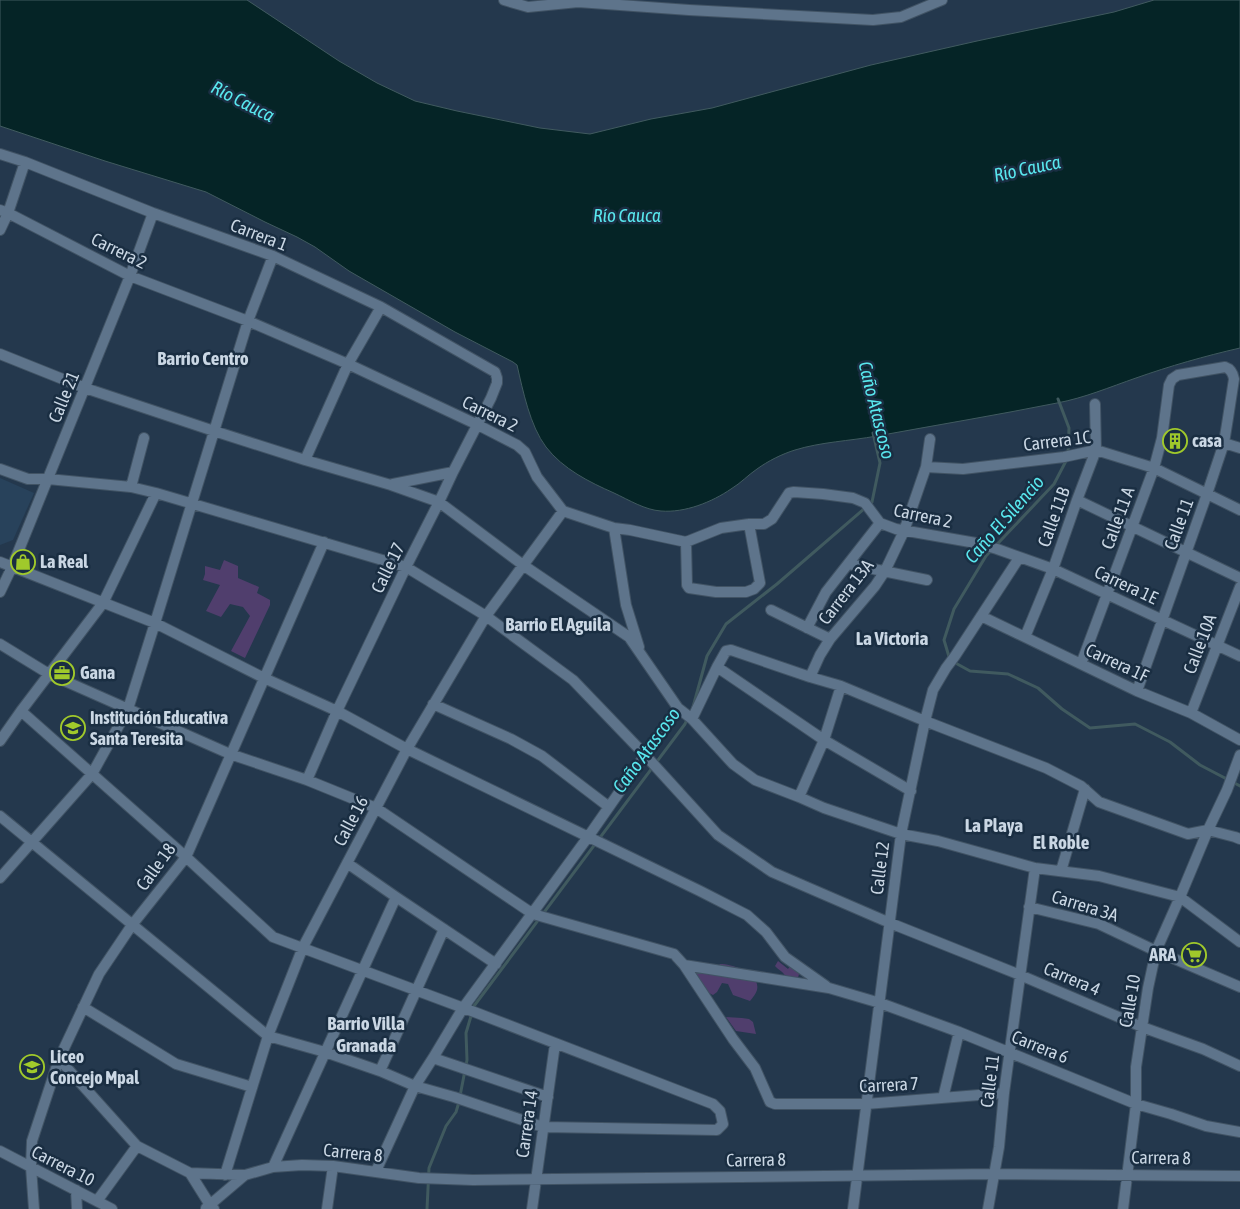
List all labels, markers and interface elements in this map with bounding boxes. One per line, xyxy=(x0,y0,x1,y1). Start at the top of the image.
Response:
water label: Río Cauca xyxy=(208,76,278,126)
water label: Río Cauca xyxy=(992,150,1063,186)
water label: Río Cauca xyxy=(593,204,661,226)
street label: Carrera 1 xyxy=(228,214,291,255)
street label: Carrera 2 xyxy=(88,228,151,273)
district label: Barrio Centro xyxy=(157,347,249,369)
water label: Caño Atascoso xyxy=(854,359,900,461)
street label: Calle 21 xyxy=(44,368,83,425)
street label: Carrera 2 xyxy=(459,391,522,436)
street label: Carrera 1C xyxy=(1022,426,1092,455)
building icon: casa xyxy=(1162,428,1188,454)
place label: casa xyxy=(1192,430,1222,451)
water label: Caño El Silencio xyxy=(960,471,1048,567)
street label: Calle 11B xyxy=(1033,484,1074,550)
street label: Calle 11 A xyxy=(1097,484,1139,552)
street label: Calle 11 xyxy=(1160,495,1198,553)
street label: Carrera 2 xyxy=(892,499,954,532)
street label: Calle 17 xyxy=(366,539,409,596)
shop icon: La Real xyxy=(10,549,36,575)
place label: La Real xyxy=(40,551,88,572)
street label: Carrera 13A xyxy=(814,555,878,628)
street label: Carrera 1E xyxy=(1091,561,1161,608)
street label: Calle 10A xyxy=(1179,611,1221,677)
district label: Barrio El Aguila xyxy=(505,613,611,635)
district label: La Victoria xyxy=(856,627,928,649)
street label: Carrera 1F xyxy=(1083,639,1153,686)
office icon: Gana xyxy=(49,660,75,686)
place label: Gana xyxy=(80,662,115,683)
water label: Caño Atascoso xyxy=(608,703,684,797)
place label: Institución Educativa Santa Teresita xyxy=(90,707,228,749)
school or university icon: Institución Educativa Santa Teresita xyxy=(60,715,86,741)
street label: Calle 16 xyxy=(329,792,372,849)
district label: La Playa xyxy=(965,814,1023,836)
district label: El Roble xyxy=(1033,831,1090,853)
street label: Calle 18 xyxy=(131,839,180,894)
street label: Calle 12 xyxy=(866,840,893,896)
street label: Carrera 3A xyxy=(1049,885,1121,926)
supermarket icon: ARA xyxy=(1181,942,1207,968)
place label: ARA xyxy=(1148,944,1176,965)
street label: Carrera 4 xyxy=(1041,957,1104,1000)
street label: Calle 10 xyxy=(1115,973,1144,1029)
district label: Barrio Villa Granada xyxy=(327,1012,405,1056)
street label: Carrera 6 xyxy=(1009,1026,1072,1067)
place label: Liceo Concejo Mpal xyxy=(50,1046,139,1088)
street label: Calle 11 xyxy=(976,1053,1003,1109)
school or university icon: Liceo Concejo Mpal xyxy=(19,1054,45,1080)
street label: Carrera 7 xyxy=(859,1072,919,1097)
street label: Carrera 14 xyxy=(511,1089,542,1159)
street label: Carrera 8 xyxy=(322,1139,384,1166)
street label: Carrera 10 xyxy=(28,1141,98,1190)
street label: Carrera 8 xyxy=(1131,1146,1191,1169)
street label: Carrera 8 xyxy=(726,1148,786,1171)

